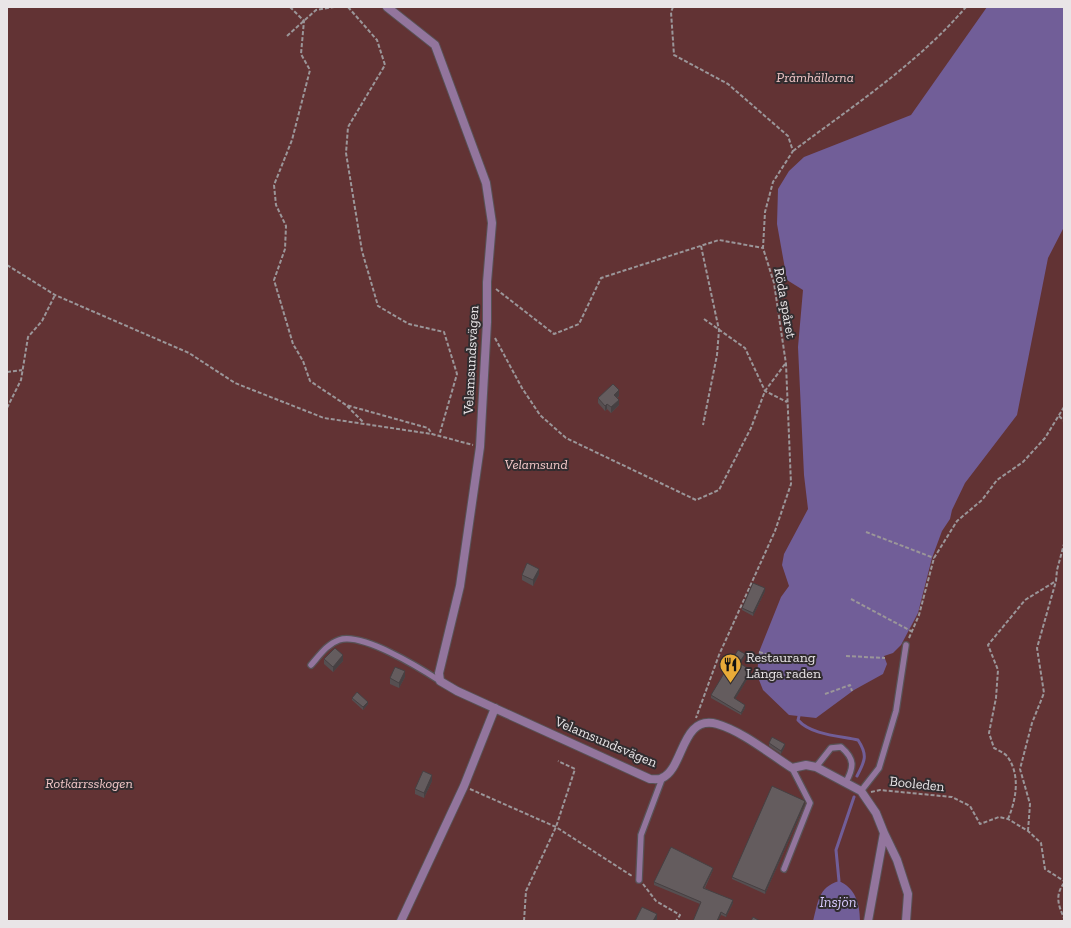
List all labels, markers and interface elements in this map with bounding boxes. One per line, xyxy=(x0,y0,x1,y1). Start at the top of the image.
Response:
park label: Pråmhällorna xyxy=(776,69,854,86)
street label: Röda spåret xyxy=(770,266,800,340)
street label: Velamsundsvägen xyxy=(460,305,482,416)
park label: Velamsund xyxy=(504,456,568,473)
place label: Restaurang Långa raden xyxy=(746,649,821,682)
restaurant icon: Restaurang Långa raden xyxy=(718,652,744,685)
street label: Velamsundsvägen xyxy=(551,712,660,771)
street label: Booleden xyxy=(889,773,945,795)
park label: Rotkärrsskogen xyxy=(45,775,133,792)
water label: Insjön xyxy=(819,893,857,911)

